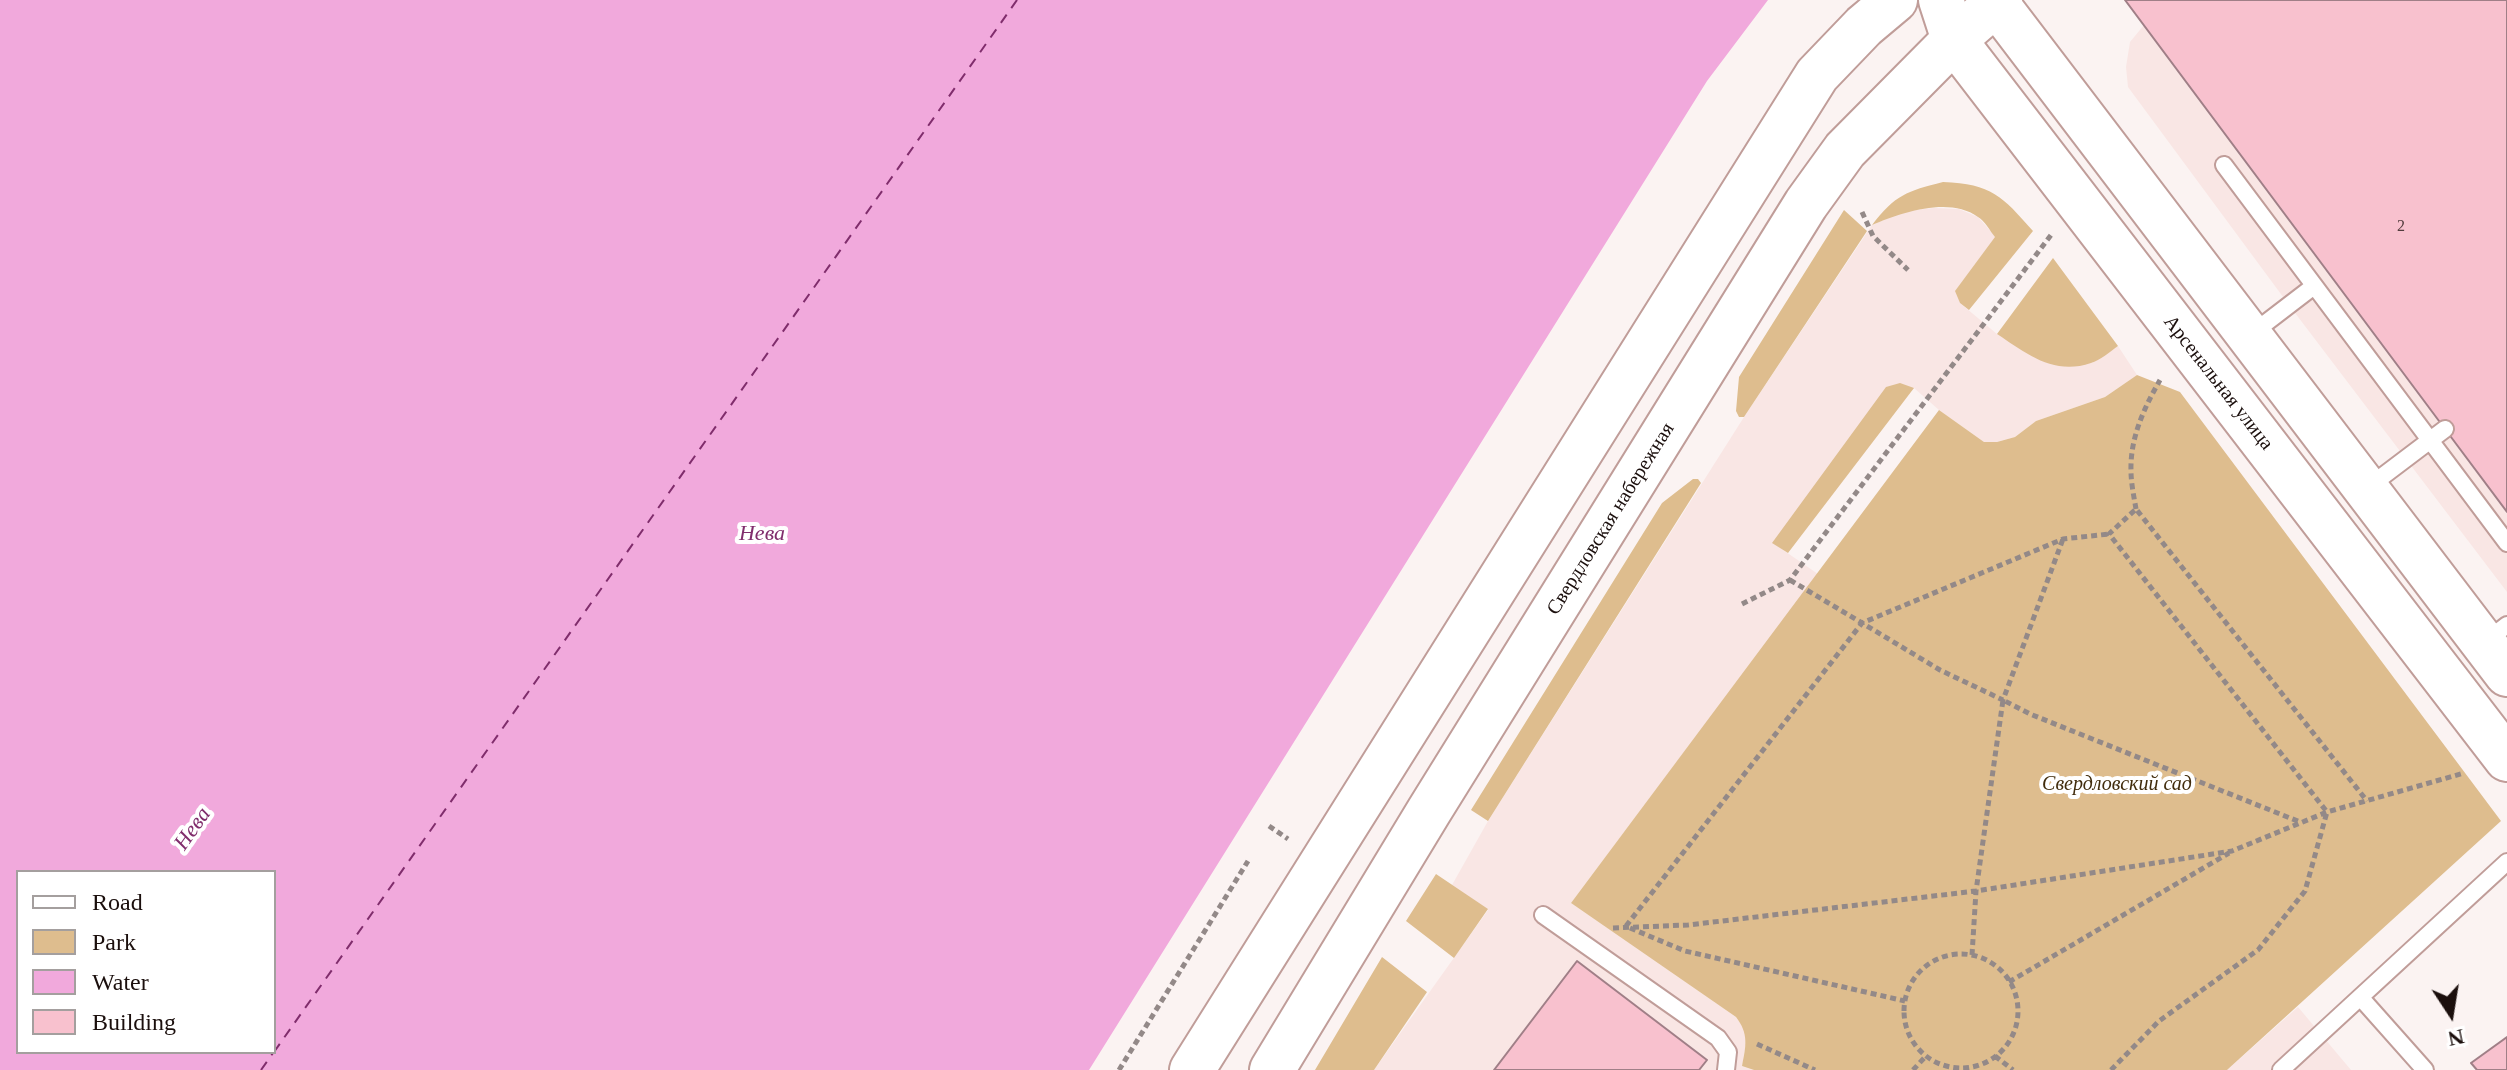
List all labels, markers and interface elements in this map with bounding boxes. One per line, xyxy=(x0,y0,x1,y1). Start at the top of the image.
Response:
house number: 2 xyxy=(2397,217,2405,237)
street label: Арсенальная улица xyxy=(2158,311,2278,455)
street label: Свердловская набережная xyxy=(1542,419,1680,619)
water label: Нева xyxy=(739,521,785,547)
park label: Свердловский сад xyxy=(2042,773,2192,797)
water label: Нева xyxy=(169,803,217,855)
legend xyxy=(16,870,276,1054)
text: Road xyxy=(92,889,143,915)
text: Park xyxy=(92,929,136,955)
text: Water xyxy=(92,969,149,995)
north arrow xyxy=(2411,974,2491,1054)
text: Building xyxy=(92,1009,176,1035)
text: N xyxy=(2446,1024,2466,1052)

